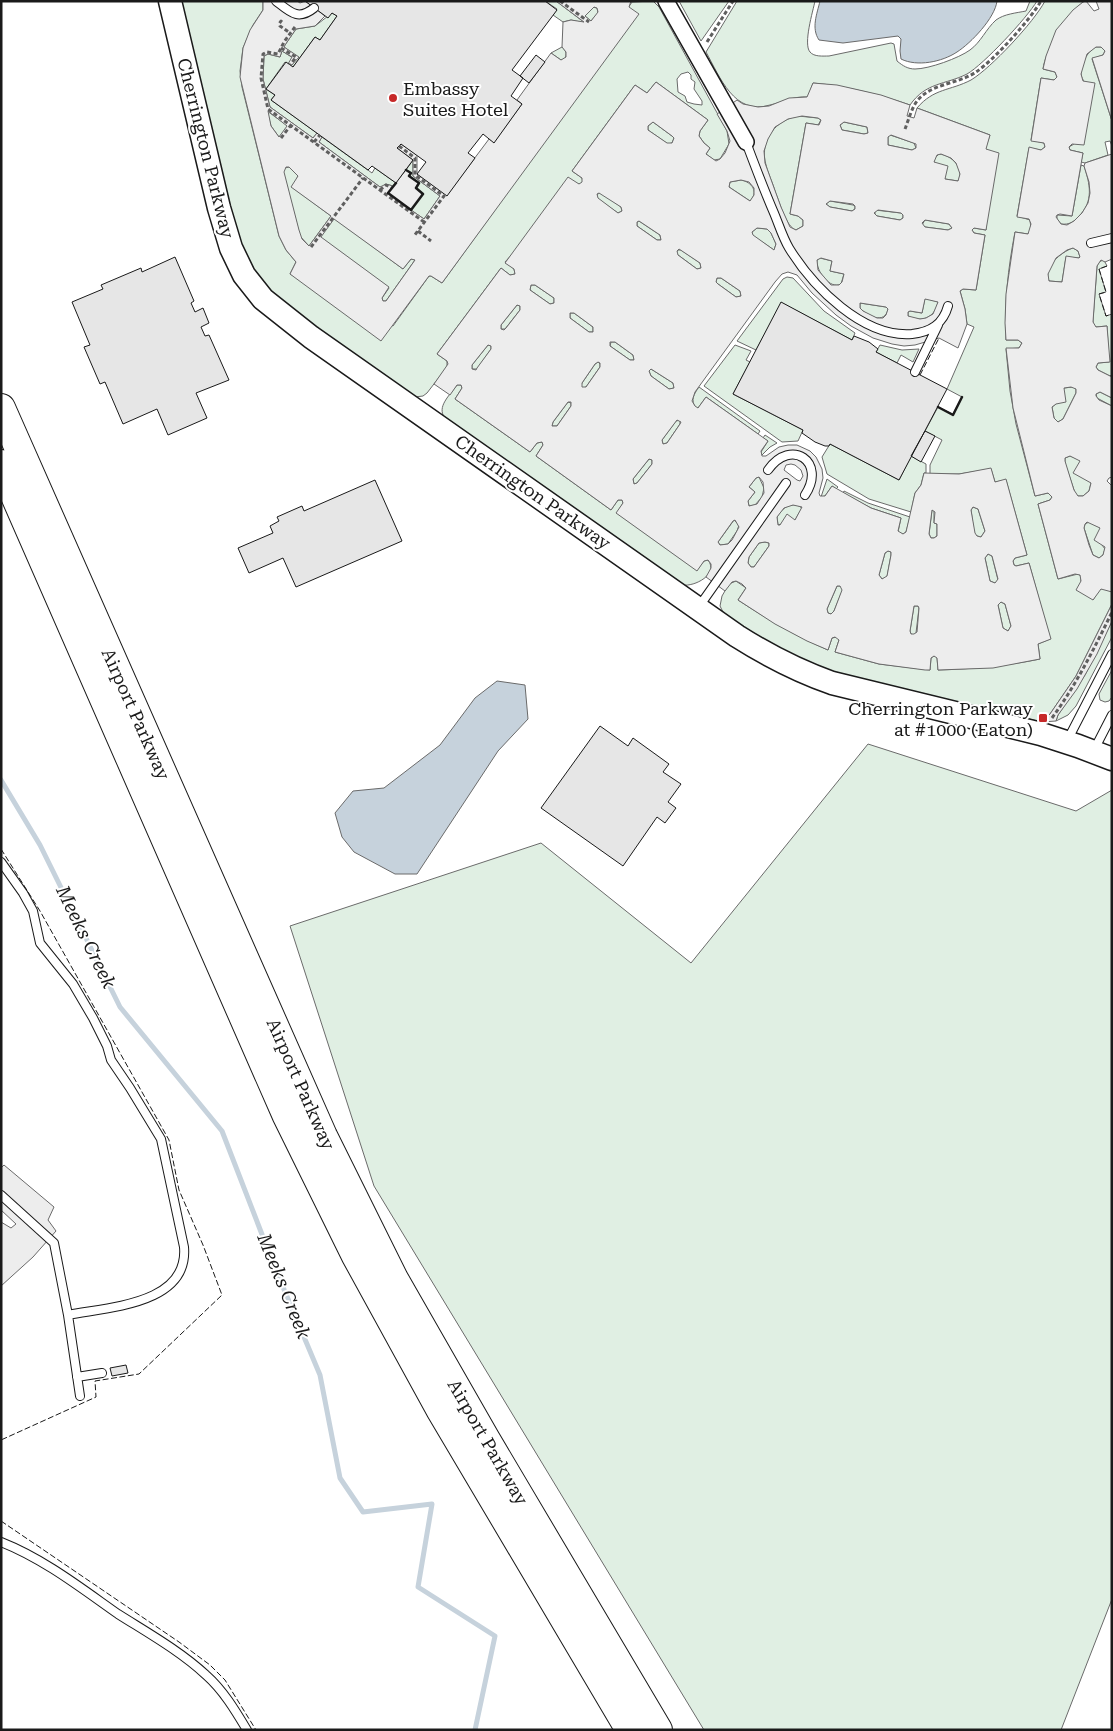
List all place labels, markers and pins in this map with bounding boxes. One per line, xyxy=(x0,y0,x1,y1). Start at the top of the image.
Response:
place label: Embassy Suites Hotel xyxy=(403,78,509,120)
marker: Embassy Suites Hotel xyxy=(387,92,399,104)
place label: Cherrington Parkway at #1000 (Eaton) xyxy=(848,698,1033,740)
marker: Cherrington Parkway at #1000 (Eaton) xyxy=(1037,712,1049,724)

